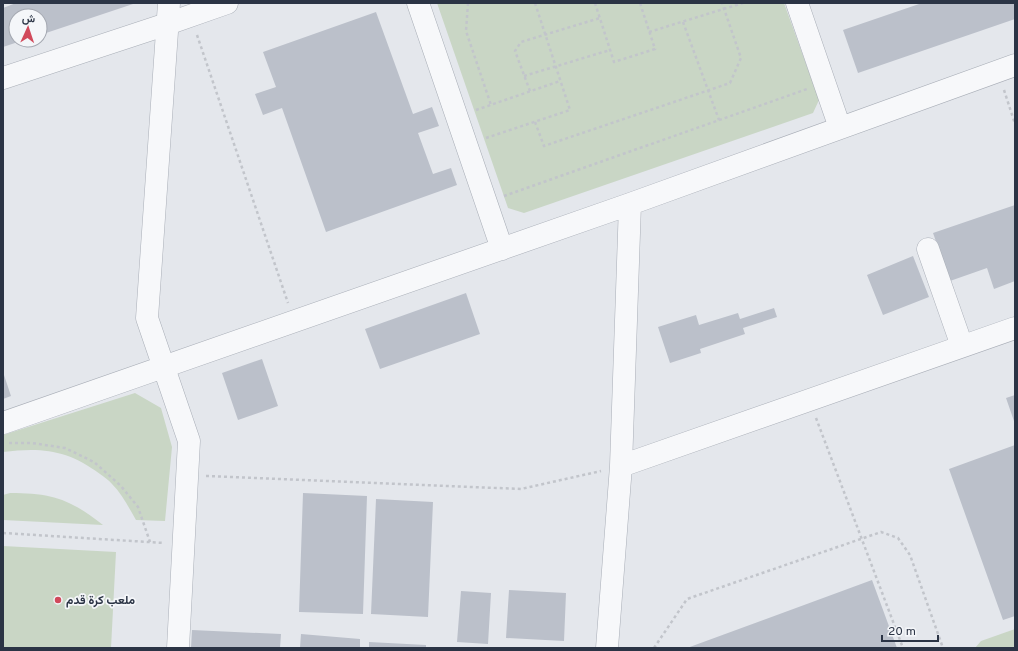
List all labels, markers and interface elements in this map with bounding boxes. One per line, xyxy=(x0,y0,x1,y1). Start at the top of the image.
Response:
north arrow xyxy=(8,8,48,48)
text: ش xyxy=(22,12,35,26)
place label: ملعب كرة قدم xyxy=(66,593,136,609)
marker: ملعب كرة قدم xyxy=(53,595,63,605)
scale bar xyxy=(882,617,938,643)
text: 20 m xyxy=(888,624,916,640)

